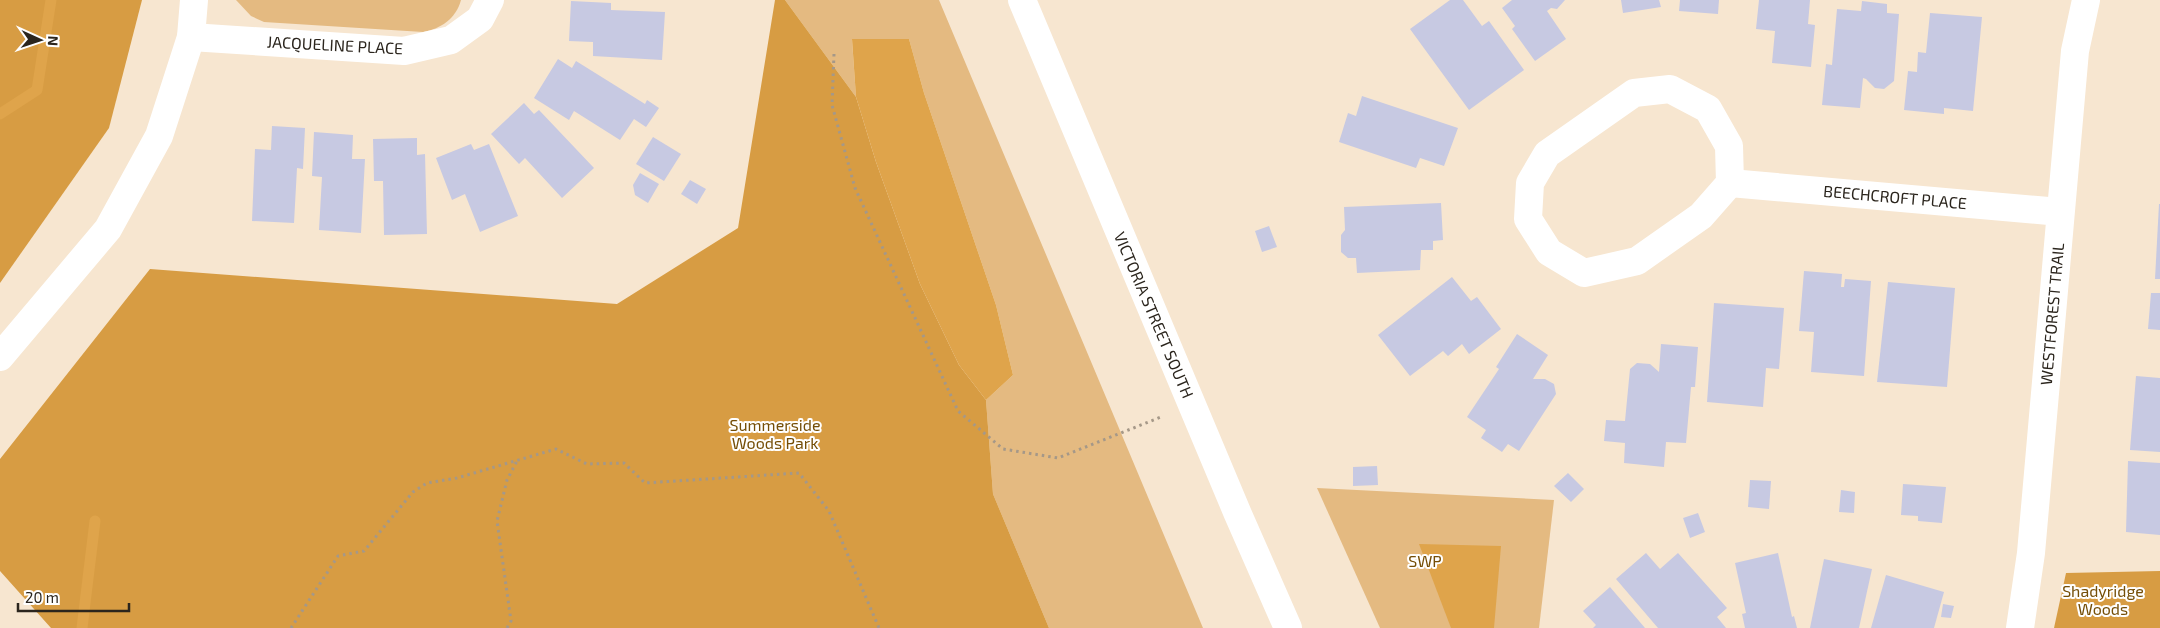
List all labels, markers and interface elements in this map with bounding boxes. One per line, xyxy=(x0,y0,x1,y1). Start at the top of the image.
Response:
north arrow xyxy=(15,15,65,65)
street label: JACQUELINE PLACE xyxy=(266,31,404,59)
text: N xyxy=(45,35,62,46)
street label: BEECHCROFT PLACE xyxy=(1822,181,1968,212)
street label: VICTORIA STREET SOUTH xyxy=(1111,229,1198,401)
street label: WESTFOREST TRAIL xyxy=(2036,242,2067,386)
park label: Summerside Woods Park xyxy=(730,415,821,452)
park label: SWP xyxy=(1408,551,1442,570)
scale bar xyxy=(18,580,129,612)
park label: Shadyridge Woods xyxy=(2062,581,2144,618)
text: 20 m xyxy=(25,588,59,606)

